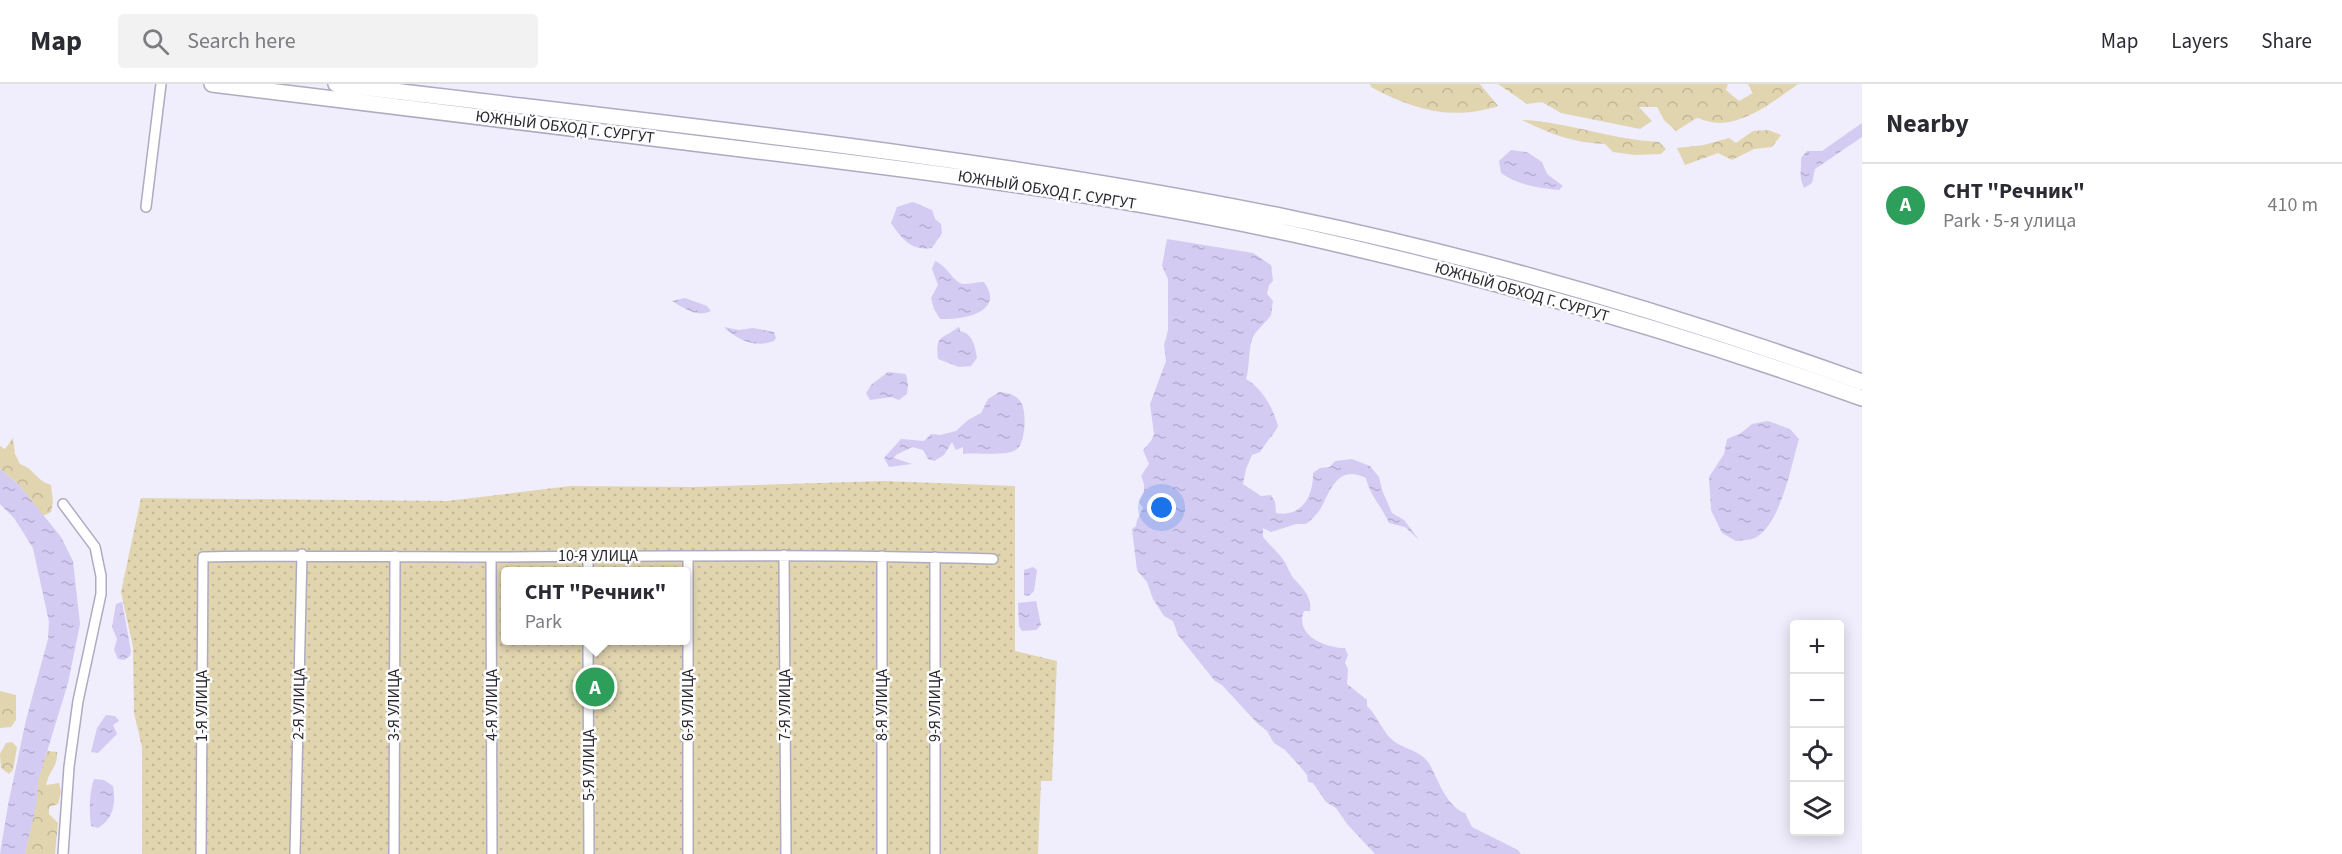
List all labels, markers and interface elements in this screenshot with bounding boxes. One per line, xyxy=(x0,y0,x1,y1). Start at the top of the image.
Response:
search box xyxy=(118,14,538,68)
text: Map xyxy=(30,21,82,61)
icon: search xyxy=(139,25,172,58)
text: Search here xyxy=(187,25,296,57)
text: Map xyxy=(2101,26,2138,56)
text: Layers xyxy=(2171,26,2228,56)
text: Share xyxy=(2261,26,2312,56)
street label: ЮЖНЫЙ ОБХОД Г. СУРГУТ xyxy=(474,105,656,149)
text: Nearby xyxy=(1886,105,1969,142)
street label: ЮЖНЫЙ ОБХОД Г. СУРГУТ xyxy=(956,165,1138,215)
text: СНТ "Речник" xyxy=(1943,175,2085,207)
text: A xyxy=(1900,191,1911,219)
text: 410 m xyxy=(2268,191,2318,219)
text: Park · 5-я улица xyxy=(1943,207,2076,235)
street label: ЮЖНЫЙ ОБХОД Г. СУРГУТ xyxy=(1432,257,1612,328)
your location xyxy=(1147,493,1176,522)
street label: 10-Я УЛИЦА xyxy=(558,545,638,567)
popup xyxy=(501,567,690,645)
text: СНТ "Речник" xyxy=(525,576,666,608)
text: Park xyxy=(525,608,562,636)
map controls xyxy=(1790,620,1844,836)
button: + xyxy=(1790,620,1844,674)
pin: A xyxy=(576,664,614,710)
street label: 2-Я УЛИЦА xyxy=(287,668,311,740)
street label: 3-Я УЛИЦА xyxy=(383,669,405,741)
street label: 4-Я УЛИЦА xyxy=(481,669,503,741)
street label: 6-Я УЛИЦА xyxy=(677,669,699,741)
street label: 7-Я УЛИЦА xyxy=(774,669,796,741)
street label: 8-Я УЛИЦА xyxy=(871,669,893,741)
street label: 1-Я УЛИЦА xyxy=(191,670,213,742)
street label: 9-Я УЛИЦА xyxy=(924,670,946,742)
button: − xyxy=(1790,674,1844,728)
button: locate xyxy=(1790,728,1844,782)
street label: 5-Я УЛИЦА xyxy=(578,729,600,801)
button: layers xyxy=(1790,782,1844,836)

